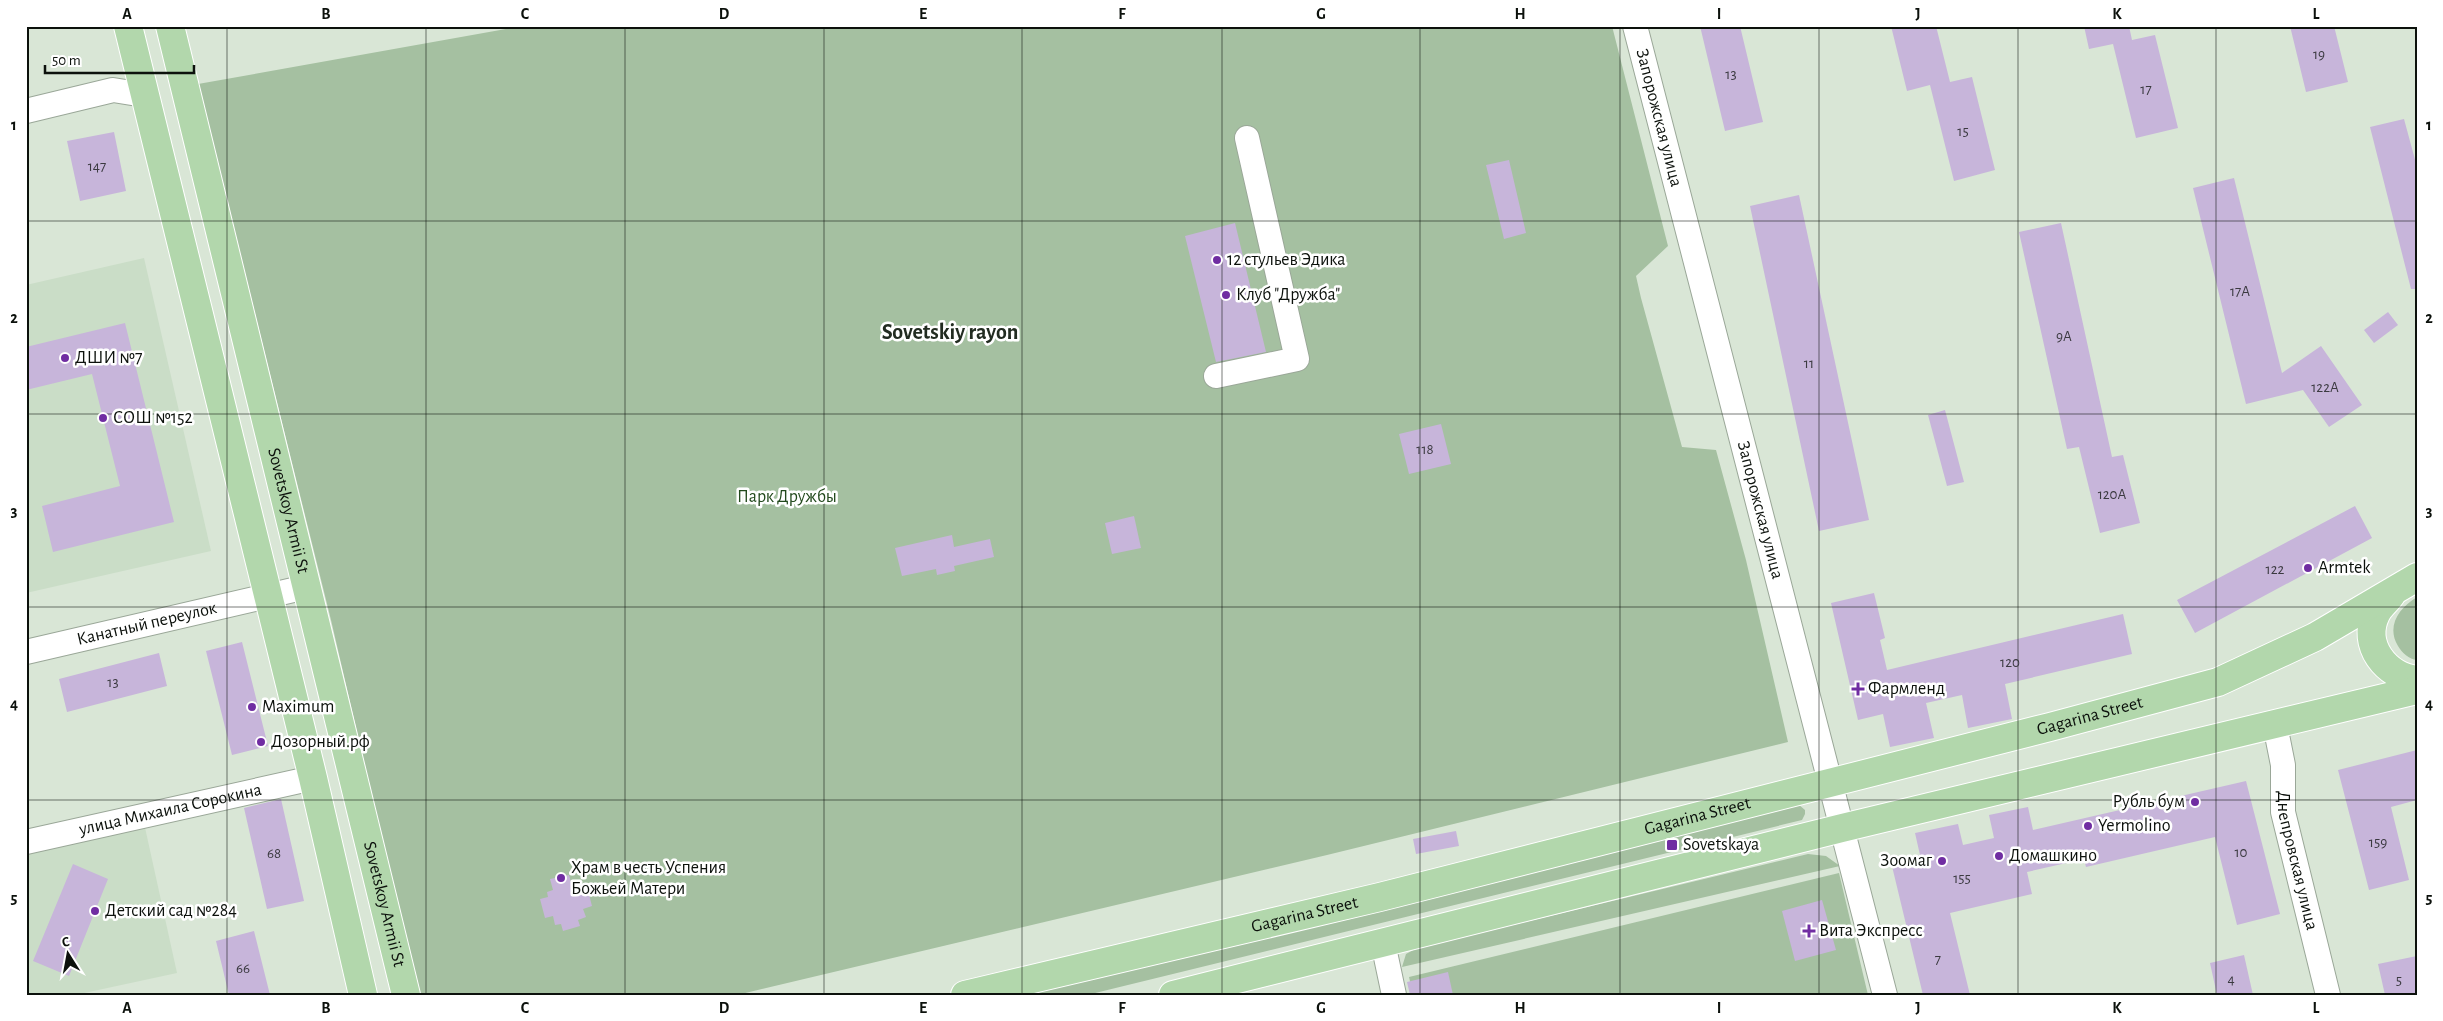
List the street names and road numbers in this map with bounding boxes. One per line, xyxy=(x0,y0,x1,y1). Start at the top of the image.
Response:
street label: Запорожская улица xyxy=(1632,47,1685,189)
street label: Запорожская улица xyxy=(1733,439,1786,581)
street label: Sovetskoy Armii St xyxy=(264,446,312,576)
street label: Канатный переулок xyxy=(75,599,219,649)
street label: Gagarina Street xyxy=(2035,693,2145,739)
street label: улица Михаила Сорокина xyxy=(76,781,263,839)
street label: Днепровская улица xyxy=(2274,791,2321,932)
street label: Gagarina Street xyxy=(1643,794,1753,839)
street label: Sovetskoy Armii St xyxy=(360,840,408,969)
street label: Gagarina Street xyxy=(1250,893,1360,936)

